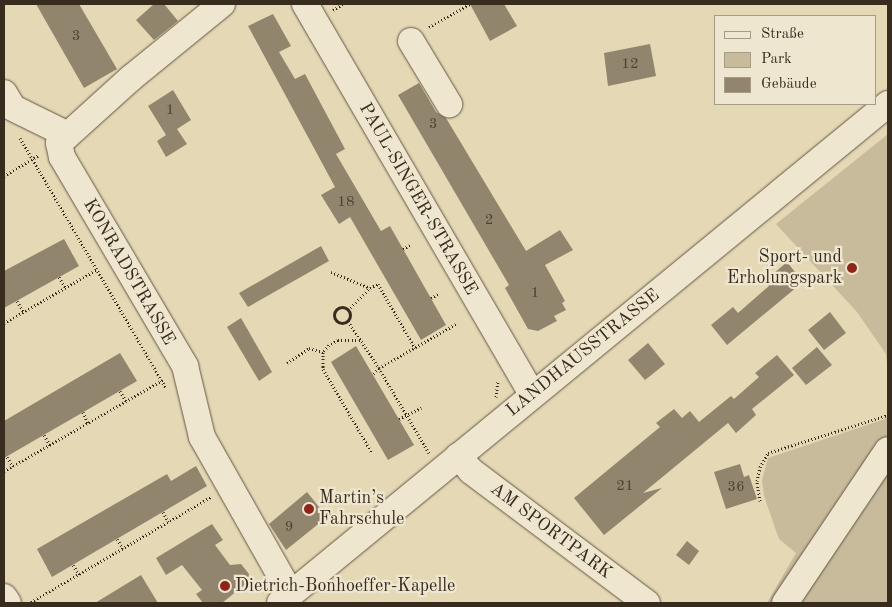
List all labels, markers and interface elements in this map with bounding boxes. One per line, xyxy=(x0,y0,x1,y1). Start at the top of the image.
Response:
legend xyxy=(714,15,877,105)
text: Straße xyxy=(761,27,804,42)
house number: 3 xyxy=(72,28,80,46)
text: Park xyxy=(761,52,792,67)
house number: 12 xyxy=(621,56,639,74)
text: Gebäude xyxy=(761,77,817,92)
street label: PAUL-SINGER-STRASSE xyxy=(354,99,482,299)
house number: 1 xyxy=(166,102,174,120)
house number: 3 xyxy=(429,116,437,134)
house number: 18 xyxy=(337,194,355,212)
street label: KONRADSTRASSE xyxy=(78,195,180,349)
house number: 2 xyxy=(485,212,493,230)
place label: Sport- und Erholungspark xyxy=(727,247,842,290)
marker: Sport- und Erholungspark xyxy=(846,262,858,274)
street label: LANDHAUSSTRASSE xyxy=(502,285,664,421)
house number: 1 xyxy=(531,285,539,303)
street label: AM SPORTPARK xyxy=(486,478,616,584)
house number: 21 xyxy=(616,478,634,496)
house number: 36 xyxy=(727,479,745,497)
place label: Martin’s Fahrschule xyxy=(319,488,404,530)
marker: Martin’s Fahrschule xyxy=(303,503,315,515)
house number: 9 xyxy=(285,519,293,537)
place label: Dietrich-Bonhoeffer-Kapelle xyxy=(235,575,455,597)
marker: Dietrich-Bonhoeffer-Kapelle xyxy=(219,580,231,592)

